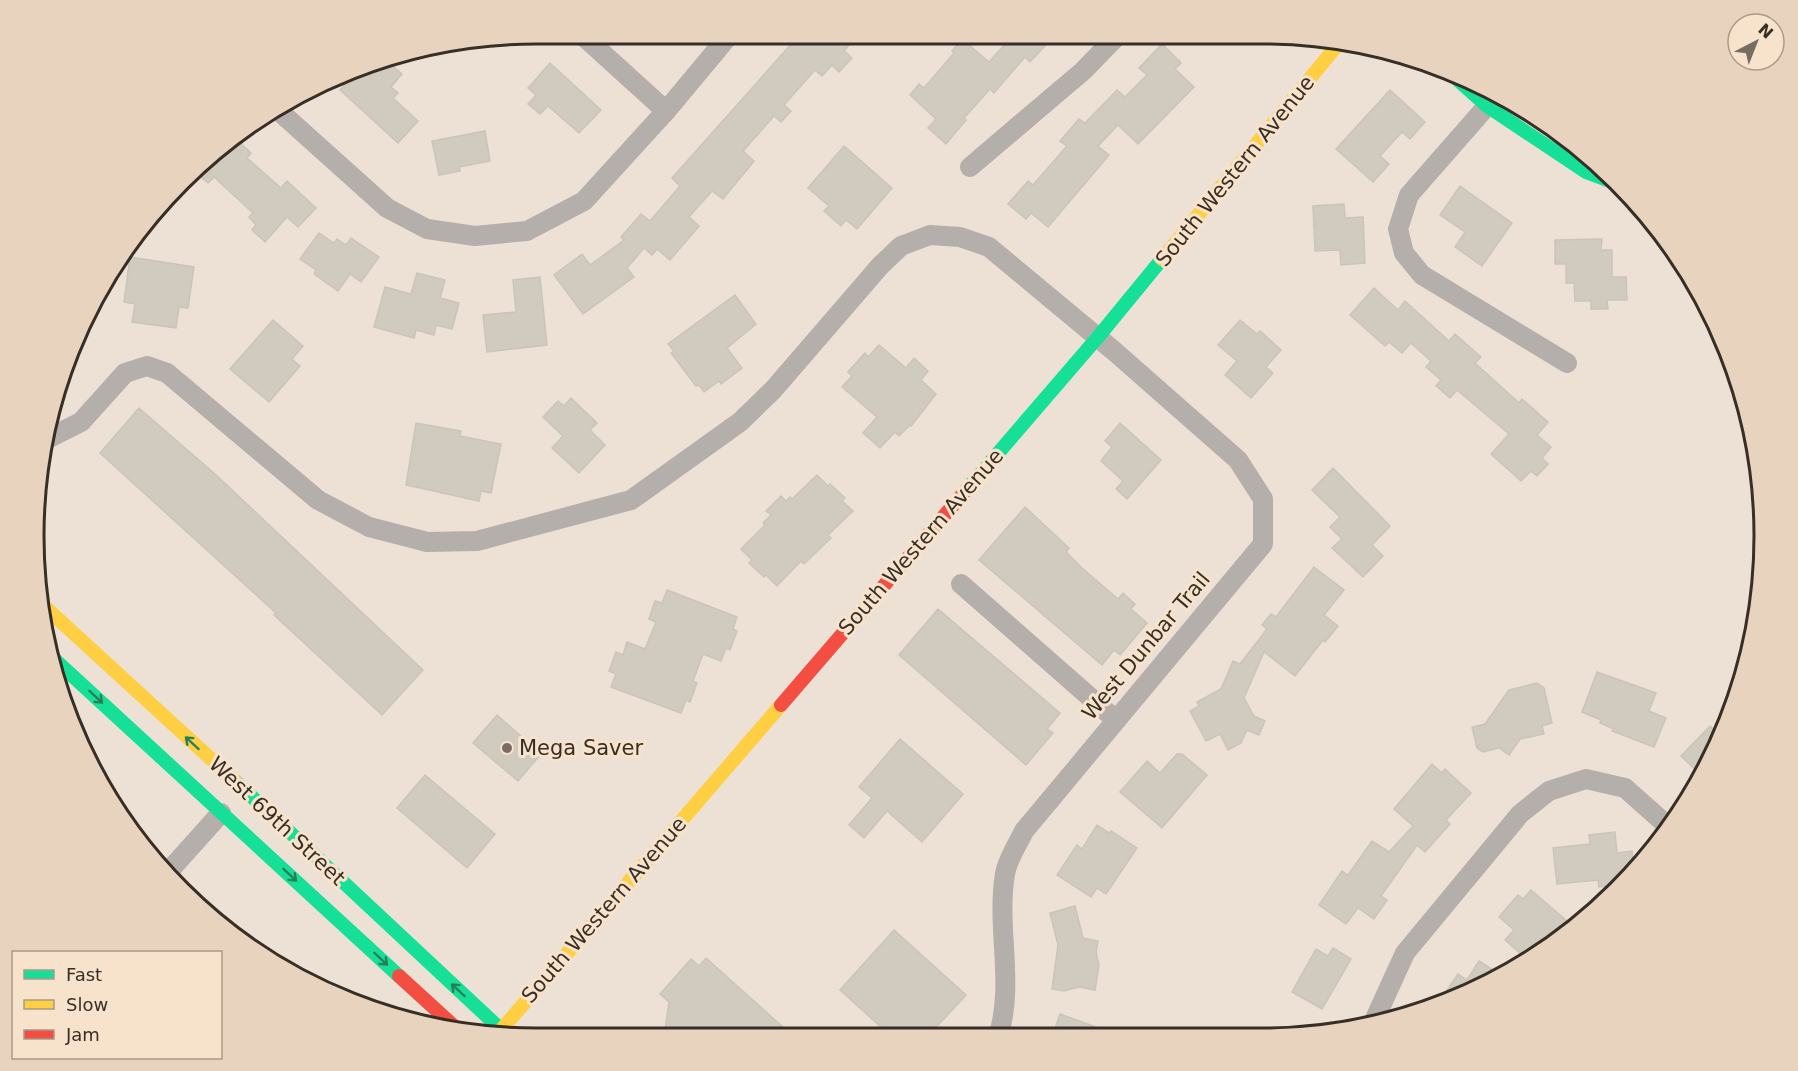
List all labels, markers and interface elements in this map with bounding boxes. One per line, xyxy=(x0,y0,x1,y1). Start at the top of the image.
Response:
north arrow xyxy=(1726,12,1786,72)
text: N xyxy=(1754,20,1777,43)
street label: South Western Avenue xyxy=(1151,71,1319,271)
street label: South Western Avenue xyxy=(834,444,1008,640)
street label: West Dunbar Trail xyxy=(1077,567,1215,725)
one-way arrow xyxy=(88,690,103,704)
one-way arrow xyxy=(185,736,200,750)
place label: Mega Saver xyxy=(519,736,643,760)
marker: Mega Saver xyxy=(500,741,514,755)
street label: West 69th Street xyxy=(204,752,350,890)
street label: South Western Avenue xyxy=(517,812,691,1008)
one-way arrow xyxy=(282,868,297,882)
legend xyxy=(12,951,222,1059)
one-way arrow xyxy=(373,951,388,965)
text: Fast xyxy=(66,964,102,985)
one-way arrow xyxy=(451,983,466,997)
text: Slow xyxy=(66,994,108,1015)
text: Jam xyxy=(65,1024,100,1045)

